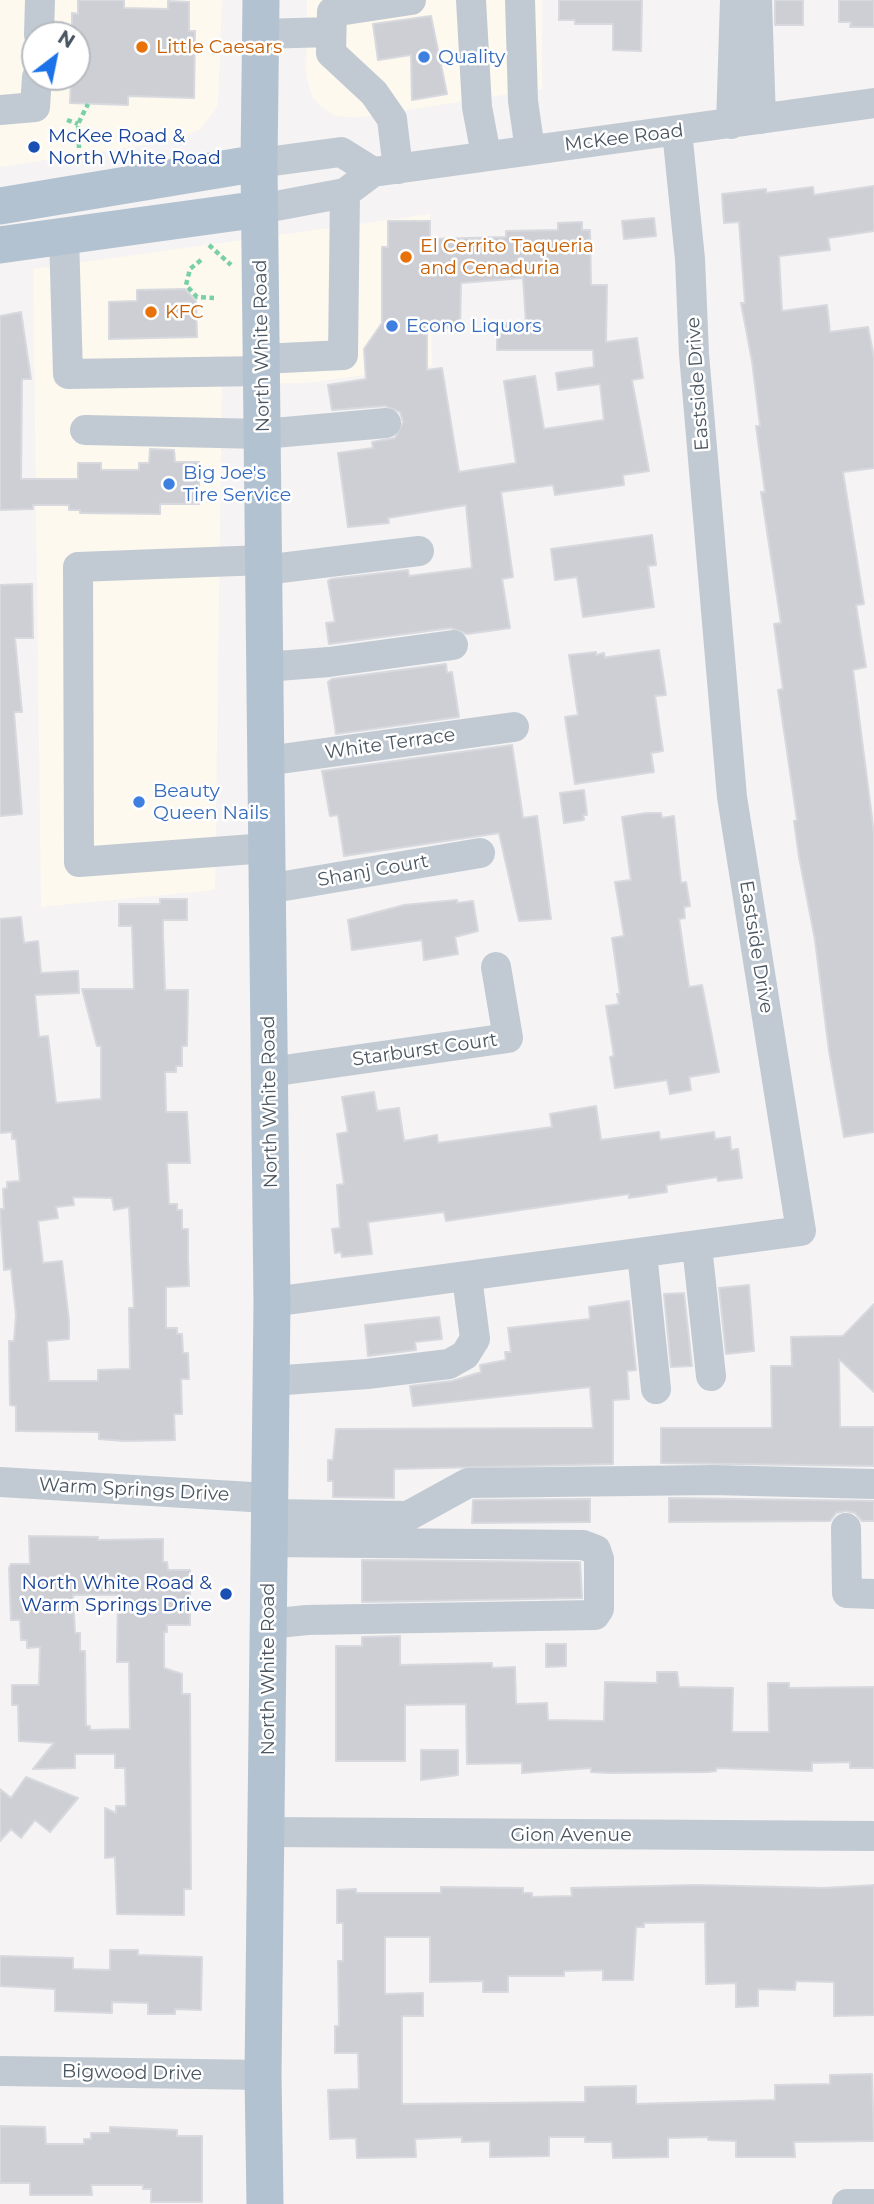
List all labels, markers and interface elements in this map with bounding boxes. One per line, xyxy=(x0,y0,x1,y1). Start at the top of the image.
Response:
north arrow xyxy=(21,21,91,91)
text: N xyxy=(54,26,79,53)
place label: Little Caesars xyxy=(156,36,282,58)
marker: Little Caesars xyxy=(134,39,150,55)
place label: Quality xyxy=(438,46,505,68)
marker: Quality xyxy=(416,49,432,65)
street label: McKee Road xyxy=(563,119,685,157)
place label: McKee Road & North White Road xyxy=(48,125,221,169)
marker: McKee Road & North White Road xyxy=(26,139,42,155)
place label: El Cerrito Taqueria and Cenaduria xyxy=(420,235,594,279)
marker: El Cerrito Taqueria and Cenaduria xyxy=(398,249,414,265)
street label: North White Road xyxy=(249,259,275,433)
place label: KFC xyxy=(165,301,204,323)
marker: KFC xyxy=(143,304,159,320)
place label: Econo Liquors xyxy=(406,315,541,337)
street label: Eastside Drive xyxy=(682,316,714,452)
marker: Econo Liquors xyxy=(384,318,400,334)
place label: Big Joe's Tire Service xyxy=(183,462,291,506)
marker: Big Joe's Tire Service xyxy=(161,476,177,492)
street label: White Terrace xyxy=(323,724,457,764)
place label: Beauty Queen Nails xyxy=(153,780,269,824)
marker: Beauty Queen Nails xyxy=(131,794,147,810)
street label: Shanj Court xyxy=(316,850,430,892)
street label: Eastside Drive xyxy=(734,879,778,1015)
street label: North White Road xyxy=(257,1015,283,1189)
street label: Starburst Court xyxy=(351,1029,499,1071)
street label: Warm Springs Drive xyxy=(38,1474,230,1506)
place label: North White Road & Warm Springs Drive xyxy=(21,1572,212,1616)
street label: North White Road xyxy=(257,1583,279,1755)
marker: North White Road & Warm Springs Drive xyxy=(218,1586,234,1602)
street label: Gion Avenue xyxy=(510,1824,632,1846)
street label: Bigwood Drive xyxy=(62,2060,202,2086)

